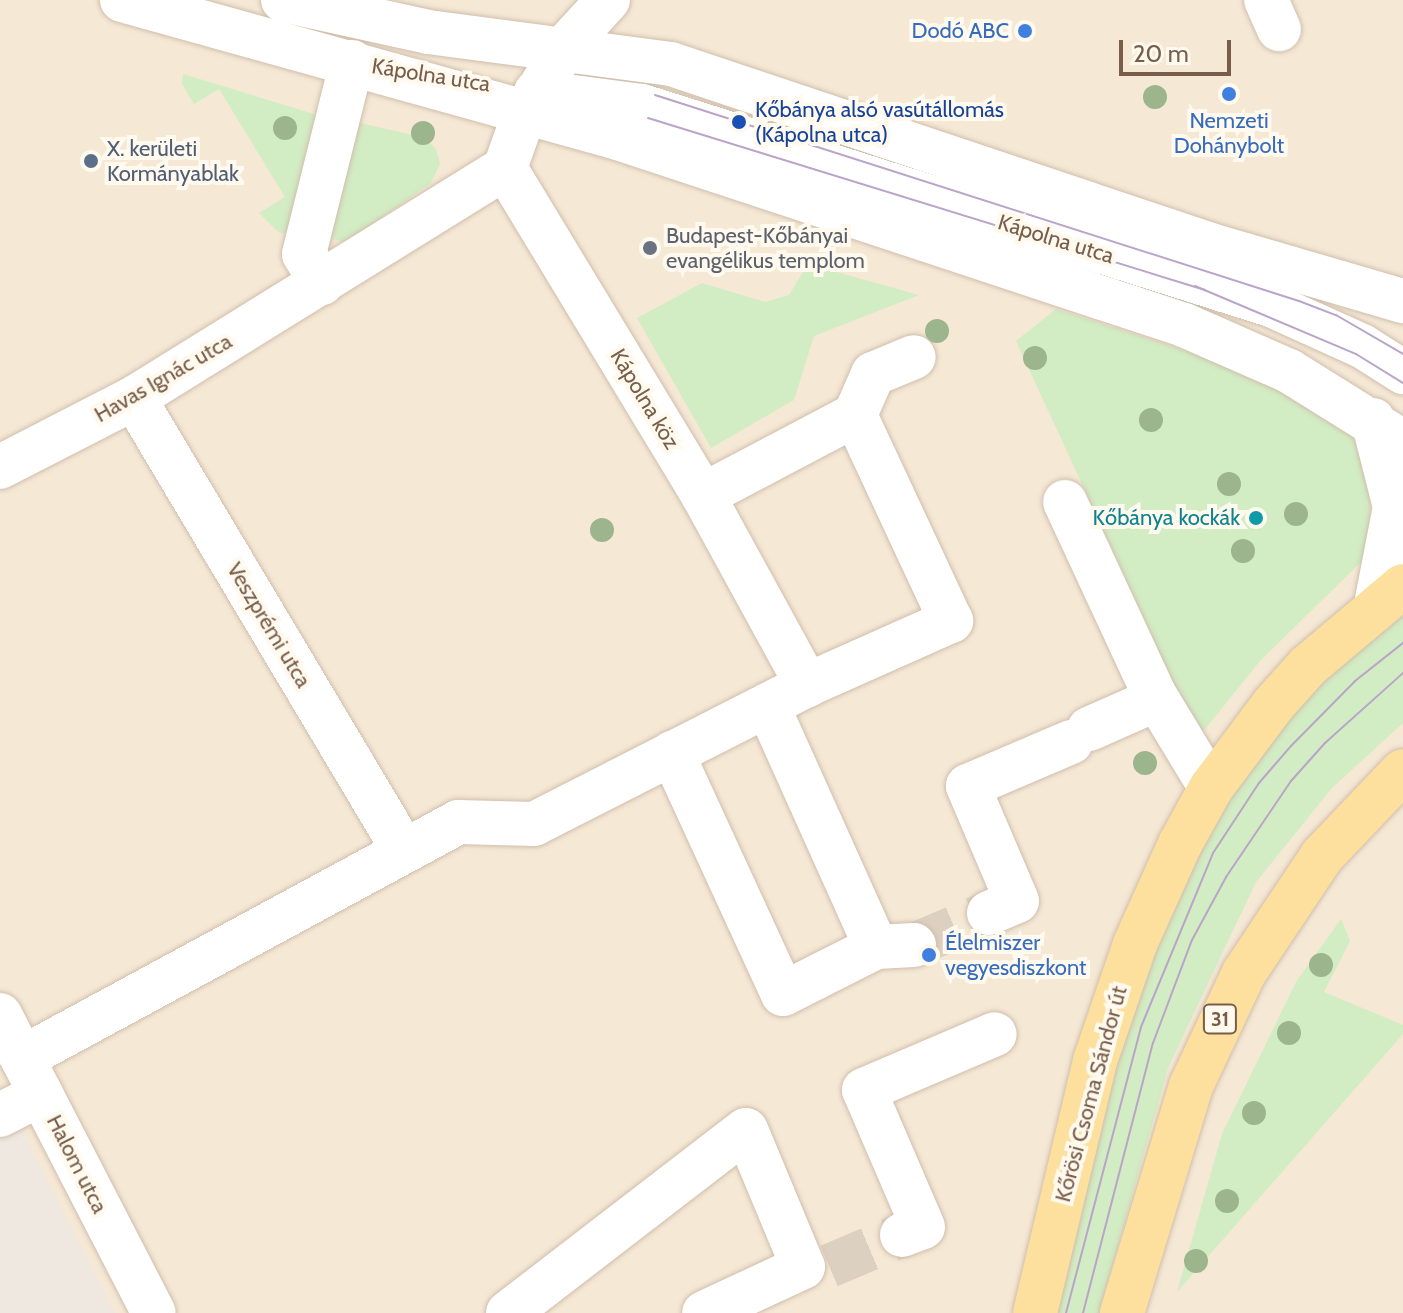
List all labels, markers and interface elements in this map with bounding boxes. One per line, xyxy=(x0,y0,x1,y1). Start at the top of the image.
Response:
place label: Dodó ABC xyxy=(912,18,1009,44)
marker: Dodó ABC xyxy=(1016,22,1034,40)
scale bar xyxy=(1123,24,1235,74)
text: 20 m xyxy=(1133,39,1189,68)
street label: Kápolna utca xyxy=(370,53,492,97)
marker: Nemzeti Dohánybolt xyxy=(1220,85,1238,103)
place label: Kőbánya alsó vasútállomás (Kápolna utca) xyxy=(755,96,1004,148)
place label: Nemzeti Dohánybolt xyxy=(1174,107,1284,158)
marker: Kőbánya alsó vasútállomás (Kápolna utca) xyxy=(730,113,748,131)
place label: X. kerületi Kormányablak xyxy=(107,135,239,186)
marker: X. kerületi Kormányablak xyxy=(82,152,100,170)
street label: Kápolna utca xyxy=(995,209,1117,269)
place label: Budapest-Kőbányai evangélikus templom xyxy=(666,222,865,274)
marker: Budapest-Kőbányai evangélikus templom xyxy=(641,239,659,257)
street label: Havas Ignác utca xyxy=(90,328,236,428)
street label: Kápolna köz xyxy=(605,344,685,454)
place label: Kőbánya kockák xyxy=(1093,505,1240,531)
marker: Kőbánya kockák xyxy=(1247,509,1265,527)
street label: Veszprémi utca xyxy=(221,558,317,692)
place label: Élelmiszer vegyesdiszkont xyxy=(945,929,1086,980)
marker: Élelmiszer vegyesdiszkont xyxy=(920,946,938,964)
street label: Kőrösi Csoma Sándor út xyxy=(1049,983,1133,1205)
road number: 31 xyxy=(1202,1003,1238,1035)
street label: Halom utca xyxy=(41,1110,113,1218)

